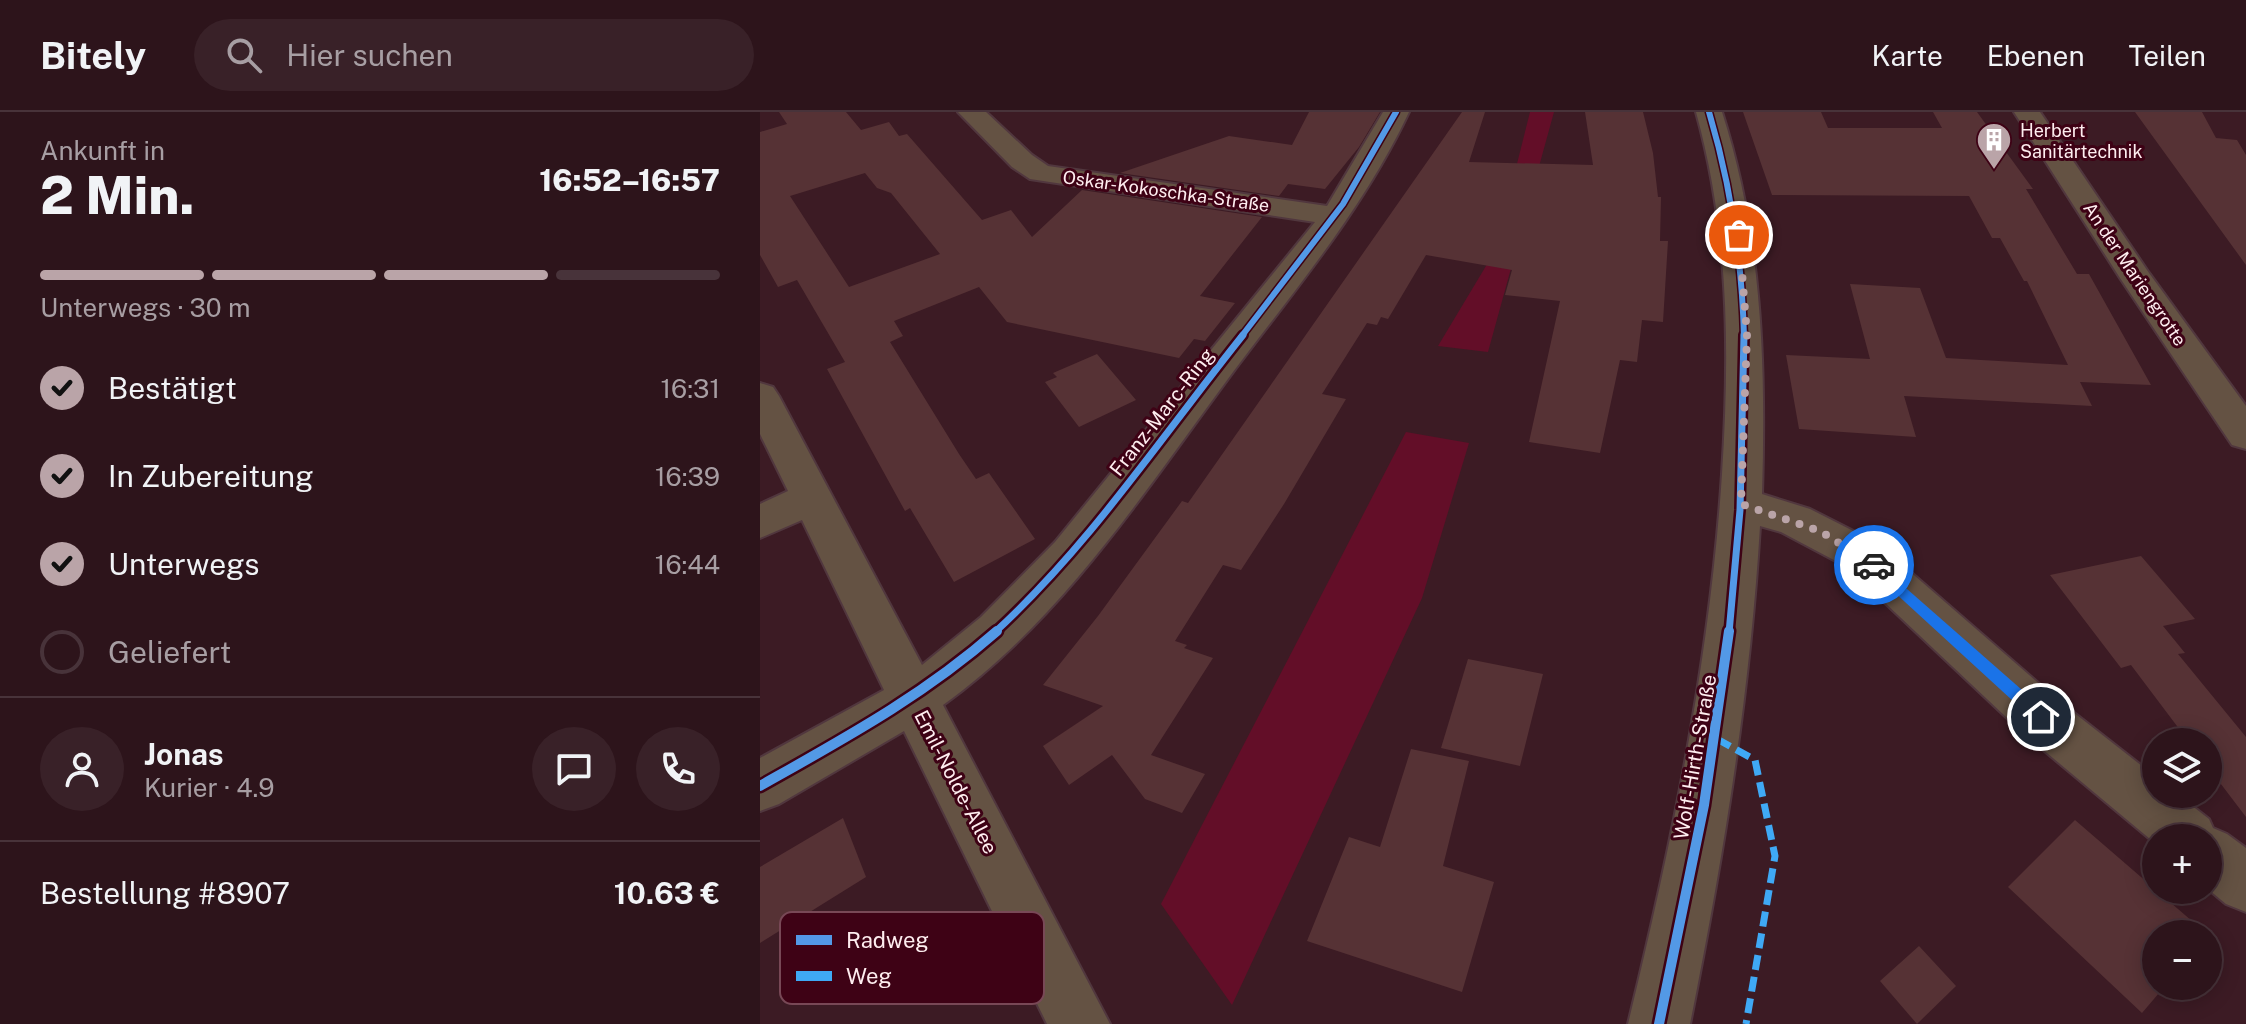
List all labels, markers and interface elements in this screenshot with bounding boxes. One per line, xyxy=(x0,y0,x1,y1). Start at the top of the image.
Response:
search box xyxy=(194,19,754,91)
text: Bitely xyxy=(40,33,146,78)
icon: search xyxy=(222,33,266,77)
text: Hier suchen xyxy=(286,37,453,73)
text: Karte xyxy=(1872,39,1943,72)
text: Ebenen xyxy=(1987,39,2085,72)
text: Teilen xyxy=(2129,39,2206,72)
place label: Herbert Sanitärtechnik xyxy=(2020,120,2143,162)
building icon: Herbert Sanitärtechnik xyxy=(1975,121,2013,171)
text: Ankunft in xyxy=(40,135,165,166)
text: 16:52–16:57 xyxy=(539,162,720,198)
text: 2 Min. xyxy=(40,165,194,226)
street label: Oskar-Kokoschka-Straße xyxy=(1061,166,1271,216)
street label: An der Mariengrotte xyxy=(2079,198,2191,350)
pin xyxy=(1705,201,1773,269)
icon: bag xyxy=(1717,213,1761,257)
text: Unterwegs · 30 m xyxy=(40,292,250,323)
street label: Franz-Marc-Ring xyxy=(1105,343,1219,481)
icon: check xyxy=(40,366,84,410)
text: Bestätigt xyxy=(108,370,237,406)
text: 16:31 xyxy=(660,373,720,404)
icon: check xyxy=(40,454,84,498)
text: In Zubereitung xyxy=(108,458,314,494)
text: 16:39 xyxy=(655,461,720,492)
courier xyxy=(1834,525,1914,605)
icon: check xyxy=(40,542,84,586)
icon: car xyxy=(1852,543,1896,587)
text: Unterwegs xyxy=(108,546,259,582)
text: 16:44 xyxy=(655,549,720,580)
text: Geliefert xyxy=(108,634,231,670)
street label: Wolf-Hirth-Straße xyxy=(1669,673,1721,841)
pin xyxy=(2007,683,2075,751)
icon: home xyxy=(2019,695,2063,739)
street label: Emil-Nolde-Allee xyxy=(909,706,1003,858)
button: person xyxy=(40,727,124,811)
button: chat xyxy=(532,727,616,811)
button: phone xyxy=(636,727,720,811)
map controls xyxy=(2142,728,2222,1000)
button: layers xyxy=(2142,728,2222,808)
text: Jonas xyxy=(144,736,224,772)
text: Kurier · 4.9 xyxy=(144,772,275,803)
button: + xyxy=(2142,824,2222,904)
text: Bestellung #8907 xyxy=(40,875,290,911)
text: 10.63 € xyxy=(614,875,720,911)
legend xyxy=(780,912,1044,1004)
button: − xyxy=(2142,920,2222,1000)
text: Radweg xyxy=(846,927,929,953)
text: Weg xyxy=(846,963,892,989)

